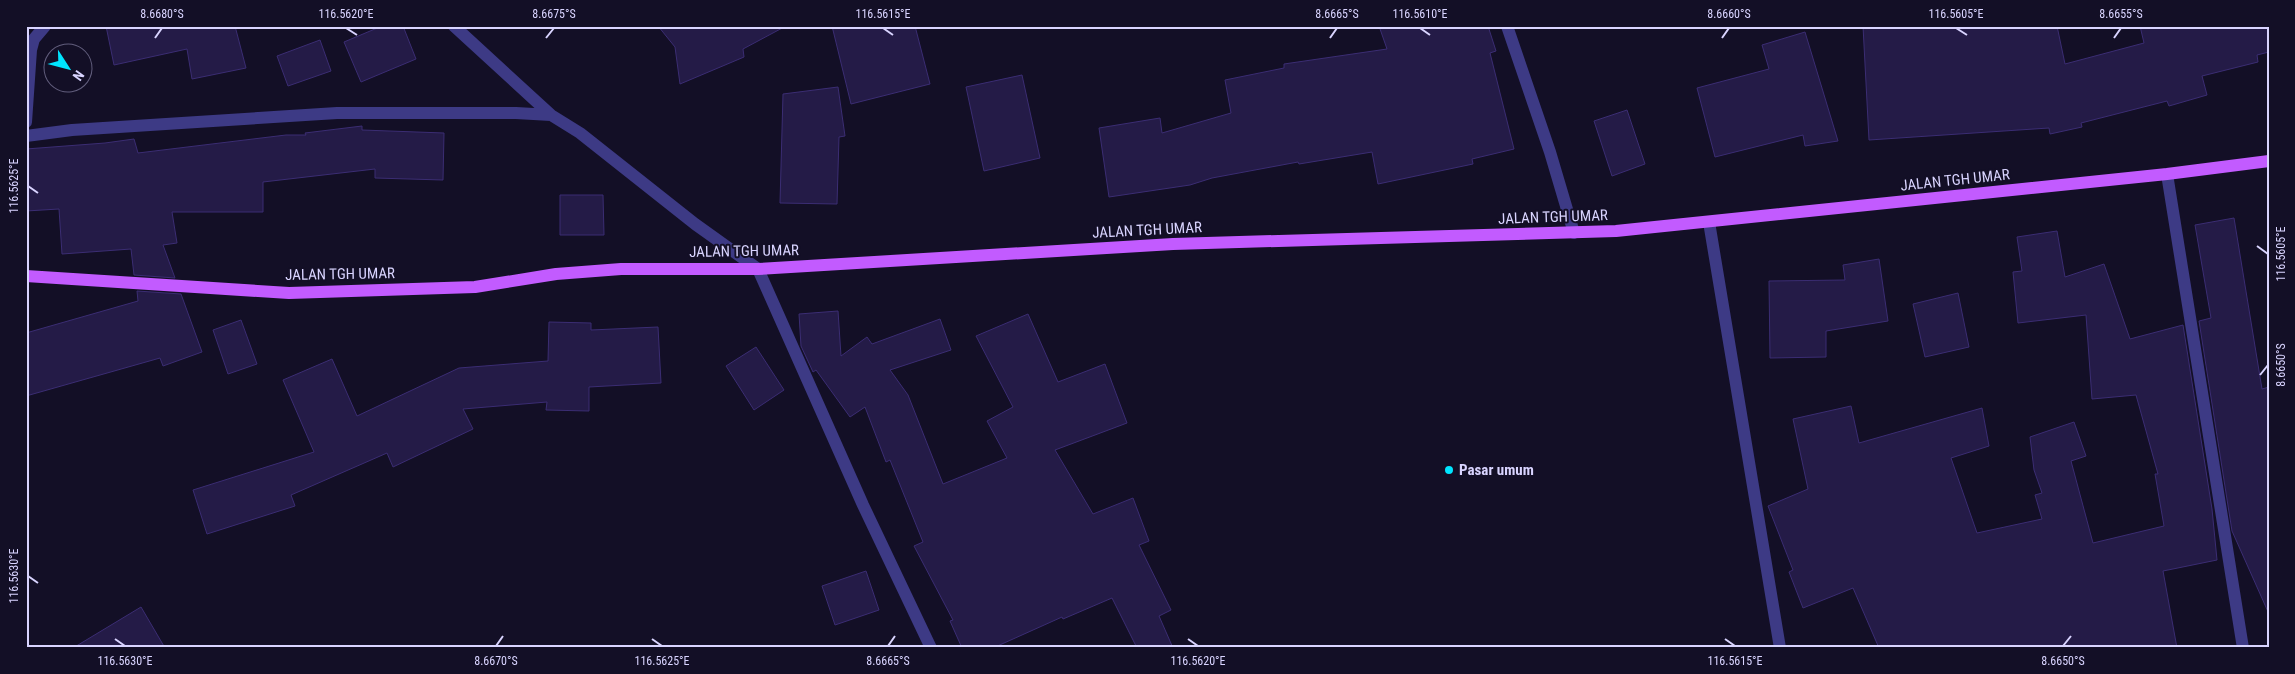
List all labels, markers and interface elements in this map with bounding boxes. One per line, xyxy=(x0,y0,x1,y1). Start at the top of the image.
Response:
text: 8.6680°S xyxy=(140,7,184,21)
text: 116.5620°E xyxy=(318,7,374,21)
text: 8.6675°S xyxy=(532,7,576,21)
text: 116.5615°E xyxy=(855,7,911,21)
text: 8.6665°S xyxy=(1315,7,1359,21)
text: 116.5610°E xyxy=(1392,7,1448,21)
text: 8.6660°S xyxy=(1707,7,1751,21)
text: 116.5605°E xyxy=(1928,7,1984,21)
text: 8.6655°S xyxy=(2099,7,2143,21)
north arrow xyxy=(42,42,92,92)
text: N xyxy=(70,67,88,84)
text: 116.5625°E xyxy=(7,158,21,214)
street label: JALAN TGH UMAR xyxy=(1899,165,2011,195)
street label: JALAN TGH UMAR xyxy=(1498,206,1608,228)
street label: JALAN TGH UMAR xyxy=(1092,218,1202,242)
text: 116.5605°E xyxy=(2274,226,2288,282)
street label: JALAN TGH UMAR xyxy=(689,241,799,261)
street label: JALAN TGH UMAR xyxy=(285,264,395,284)
text: 8.6650°S xyxy=(2274,343,2288,387)
place label: Pasar umum xyxy=(1459,461,1534,479)
marker: Pasar umum xyxy=(1443,464,1455,476)
text: 116.5630°E xyxy=(7,548,21,604)
text: 116.5630°E xyxy=(97,654,153,668)
text: 8.6670°S xyxy=(474,654,518,668)
text: 116.5625°E xyxy=(634,654,690,668)
text: 8.6665°S xyxy=(866,654,910,668)
text: 116.5620°E xyxy=(1170,654,1226,668)
text: 116.5615°E xyxy=(1707,654,1763,668)
text: 8.6650°S xyxy=(2041,654,2085,668)

